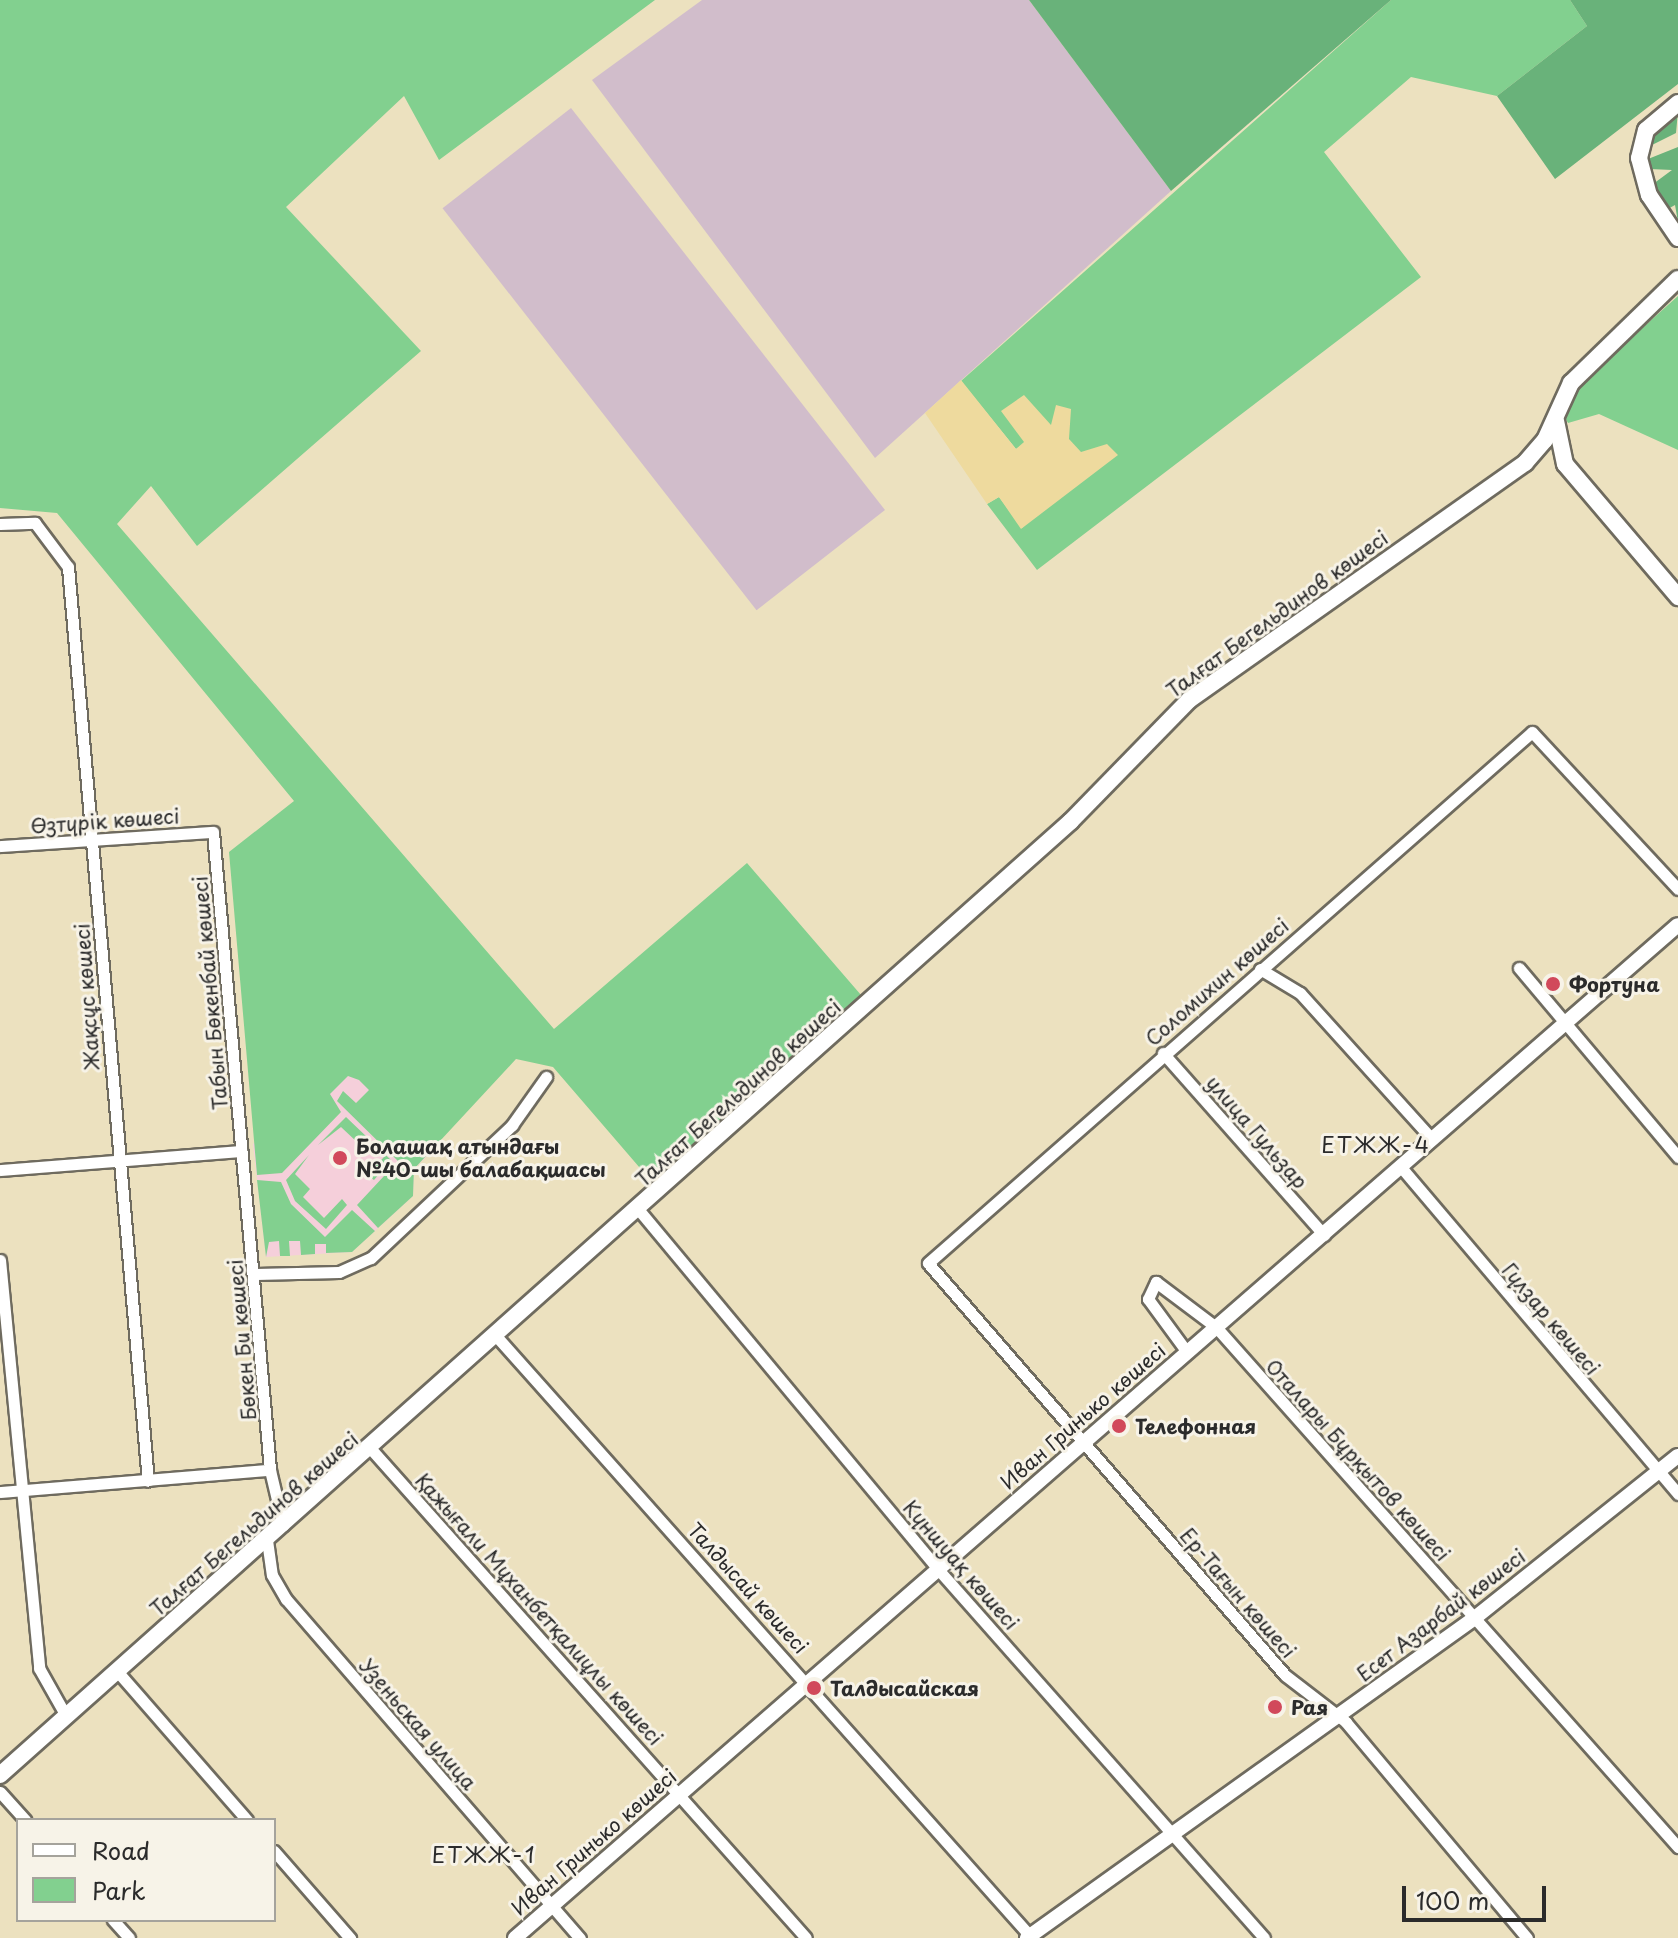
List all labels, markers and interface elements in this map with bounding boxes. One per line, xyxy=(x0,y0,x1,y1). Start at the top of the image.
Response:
street label: Талғат Бегельдинов көшесі xyxy=(1161,525,1393,703)
street label: Өзтүрік көшесі xyxy=(29,804,181,838)
street label: Табын Бөкенбай көшесі xyxy=(188,875,232,1111)
street label: Соломихин көшесі xyxy=(1140,913,1294,1051)
street label: Жақсұс көшесі xyxy=(70,922,104,1072)
place label: Фортуна xyxy=(1569,972,1660,996)
marker: Фортуна xyxy=(1544,975,1562,993)
street label: Талғат Бегельдинов көшесі xyxy=(630,994,846,1192)
street label: улица Гульзар xyxy=(1201,1070,1313,1194)
district label: ЕТЖЖ-4 xyxy=(1321,1131,1431,1157)
place label: Болашақ атындағы №40-шы балабақшасы xyxy=(356,1134,607,1181)
marker: Болашақ атындағы №40-шы балабақшасы xyxy=(331,1149,349,1167)
street label: Бөкен Би көшесі xyxy=(223,1257,261,1423)
street label: Гүлзар көшесі xyxy=(1497,1258,1605,1380)
street label: Иван Гринько көшесі xyxy=(996,1338,1170,1494)
street label: Оталары Бұрқытов көшесі xyxy=(1261,1354,1455,1566)
place label: Телефонная xyxy=(1135,1414,1256,1438)
marker: Телефонная xyxy=(1110,1417,1128,1435)
street label: Талғат Бегельдинов көшесі xyxy=(145,1427,363,1621)
street label: Қажығали Мұханбетқалиұлы көшесі xyxy=(410,1468,668,1750)
street label: Күншуақ көшесі xyxy=(898,1495,1024,1635)
street label: Талдысай көшесі xyxy=(683,1518,813,1658)
street label: Ер-Тағын көшесі xyxy=(1175,1523,1301,1663)
street label: Есет Азарбай көшесі xyxy=(1351,1543,1531,1687)
street label: Узеньская улица xyxy=(354,1653,482,1795)
place label: Талдысайская xyxy=(830,1676,979,1700)
marker: Талдысайская xyxy=(805,1679,823,1697)
place label: Рая xyxy=(1291,1695,1328,1719)
marker: Рая xyxy=(1266,1698,1284,1716)
street label: Иван Гринько көшесі xyxy=(507,1764,681,1920)
legend xyxy=(16,1818,276,1922)
text: Road xyxy=(92,1832,150,1868)
district label: ЕТЖЖ-1 xyxy=(432,1841,536,1867)
scale bar xyxy=(1406,1870,1550,1920)
text: Park xyxy=(92,1872,146,1908)
text: 100 m xyxy=(1416,1882,1489,1918)

